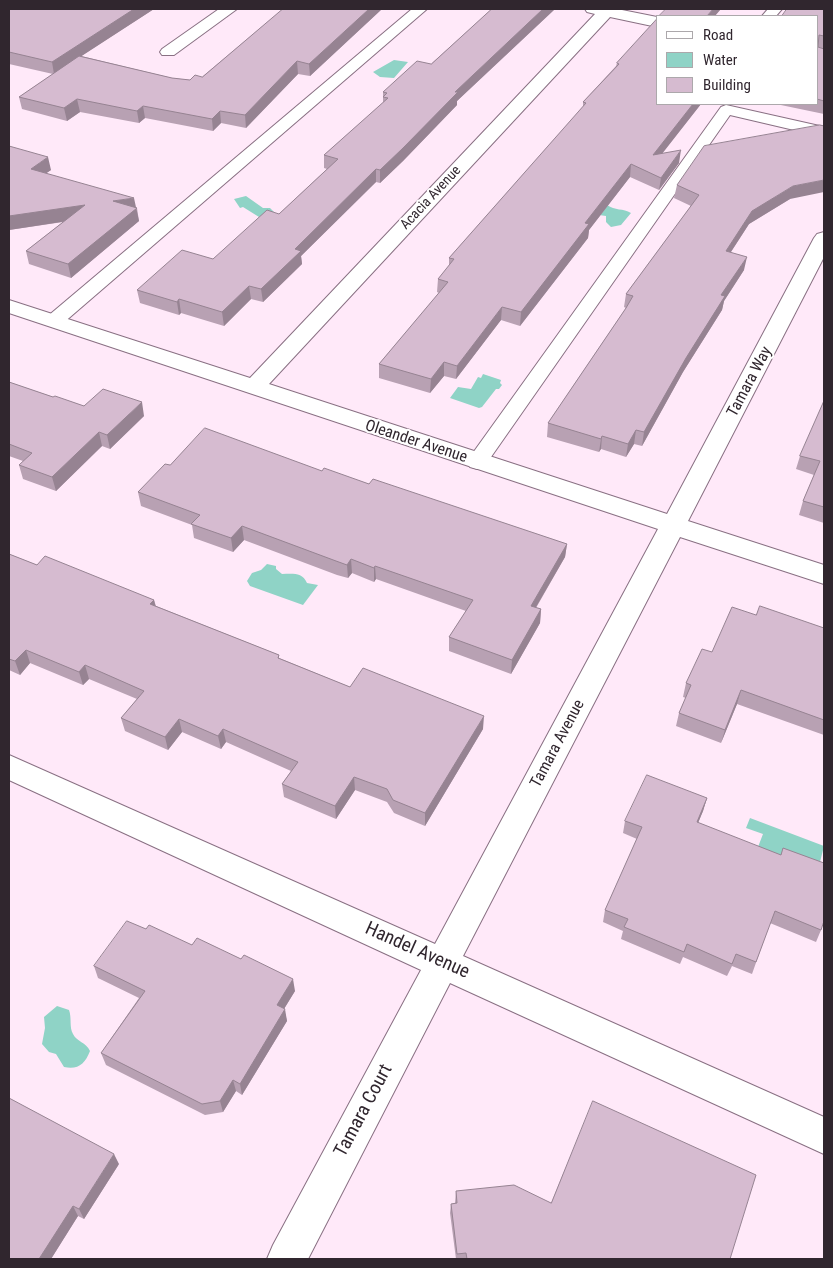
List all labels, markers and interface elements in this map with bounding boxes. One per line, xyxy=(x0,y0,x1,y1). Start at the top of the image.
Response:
legend xyxy=(656,15,818,105)
text: Road xyxy=(703,26,733,44)
text: Water xyxy=(703,51,737,69)
text: Building xyxy=(703,76,751,94)
street label: Acacia Avenue xyxy=(397,163,465,233)
street label: Tamara Way xyxy=(723,344,777,420)
street label: Oleander Avenue xyxy=(363,416,469,468)
street label: Tamara Avenue xyxy=(527,697,589,791)
street label: Handel Avenue xyxy=(361,918,473,984)
street label: Tamara Court xyxy=(330,1061,398,1161)

